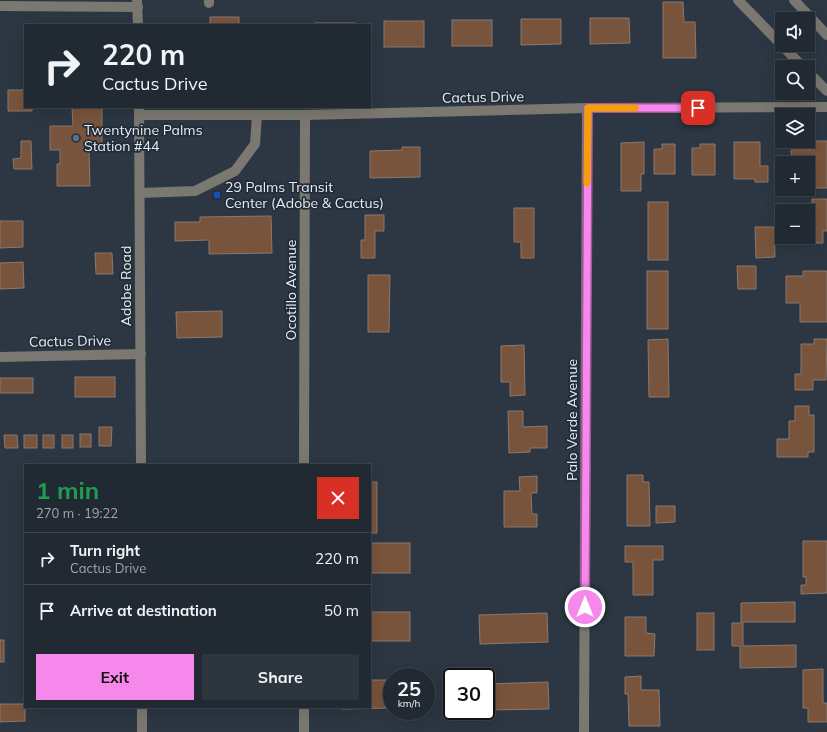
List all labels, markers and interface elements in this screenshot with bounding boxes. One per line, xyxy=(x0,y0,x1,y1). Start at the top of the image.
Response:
map controls xyxy=(775,12,815,244)
button: sound xyxy=(775,12,815,52)
text: 220 m xyxy=(102,37,185,72)
icon: right xyxy=(36,40,88,92)
button: search xyxy=(775,60,815,100)
text: Cactus Drive xyxy=(102,72,208,95)
street label: Cactus Drive xyxy=(442,87,524,107)
pin xyxy=(681,91,715,125)
icon: arrive xyxy=(687,97,709,119)
button: layers xyxy=(775,108,815,148)
place label: Twentynine Palms Station #44 xyxy=(84,121,203,155)
marker: Twentynine Palms Station #44 xyxy=(71,133,81,143)
button: + xyxy=(775,156,815,196)
place label: 29 Palms Transit Center (Adobe & Cactus) xyxy=(225,178,384,212)
marker: 29 Palms Transit Center (Adobe & Cactus) xyxy=(212,190,222,200)
button: − xyxy=(775,204,815,244)
street label: Ocotillo Avenue xyxy=(282,240,300,340)
street label: Adobe Road xyxy=(117,246,135,326)
street label: Cactus Drive xyxy=(29,331,111,351)
street label: Palo Verde Avenue xyxy=(563,359,581,481)
text: 1 min xyxy=(36,475,99,505)
button: close xyxy=(317,477,359,519)
text: 270 m · 19:22 xyxy=(36,505,118,521)
text: Turn right xyxy=(70,541,140,560)
icon: right xyxy=(36,548,58,570)
text: 220 m xyxy=(315,549,359,568)
text: Cactus Drive xyxy=(70,560,146,576)
position arrow xyxy=(564,586,606,628)
icon: arrive xyxy=(36,600,58,622)
text: Arrive at destination xyxy=(70,601,217,620)
text: 50 m xyxy=(324,601,359,620)
button: Exit xyxy=(36,654,194,700)
button: Share xyxy=(202,654,359,700)
speed limit sign: 30 xyxy=(443,668,495,720)
text: 25 xyxy=(397,676,421,701)
text: km/h xyxy=(398,697,420,710)

